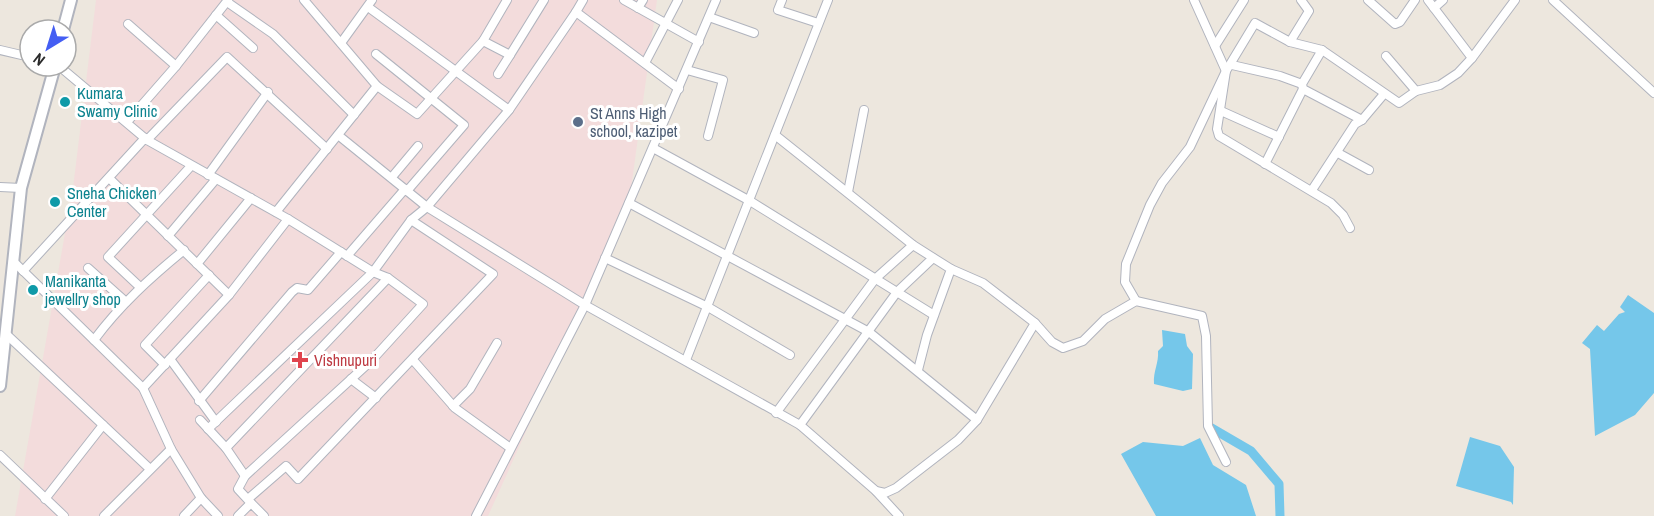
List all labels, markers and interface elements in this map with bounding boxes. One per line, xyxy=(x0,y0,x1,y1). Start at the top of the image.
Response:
north arrow xyxy=(18,18,78,78)
text: N xyxy=(28,48,49,71)
place label: Kumara Swamy Clinic xyxy=(77,82,158,122)
marker: Kumara Swamy Clinic xyxy=(58,95,72,109)
place label: St Anns High school, kazipet xyxy=(590,102,678,142)
marker: St Anns High school, kazipet xyxy=(571,115,585,129)
place label: Sneha Chicken Center xyxy=(67,182,157,222)
marker: Sneha Chicken Center xyxy=(48,195,62,209)
place label: Manikanta jewellry shop xyxy=(44,270,121,310)
marker: Manikanta jewellry shop xyxy=(26,283,40,297)
place label: Vishnupuri xyxy=(314,349,377,371)
marker: Vishnupuri xyxy=(291,351,309,369)

